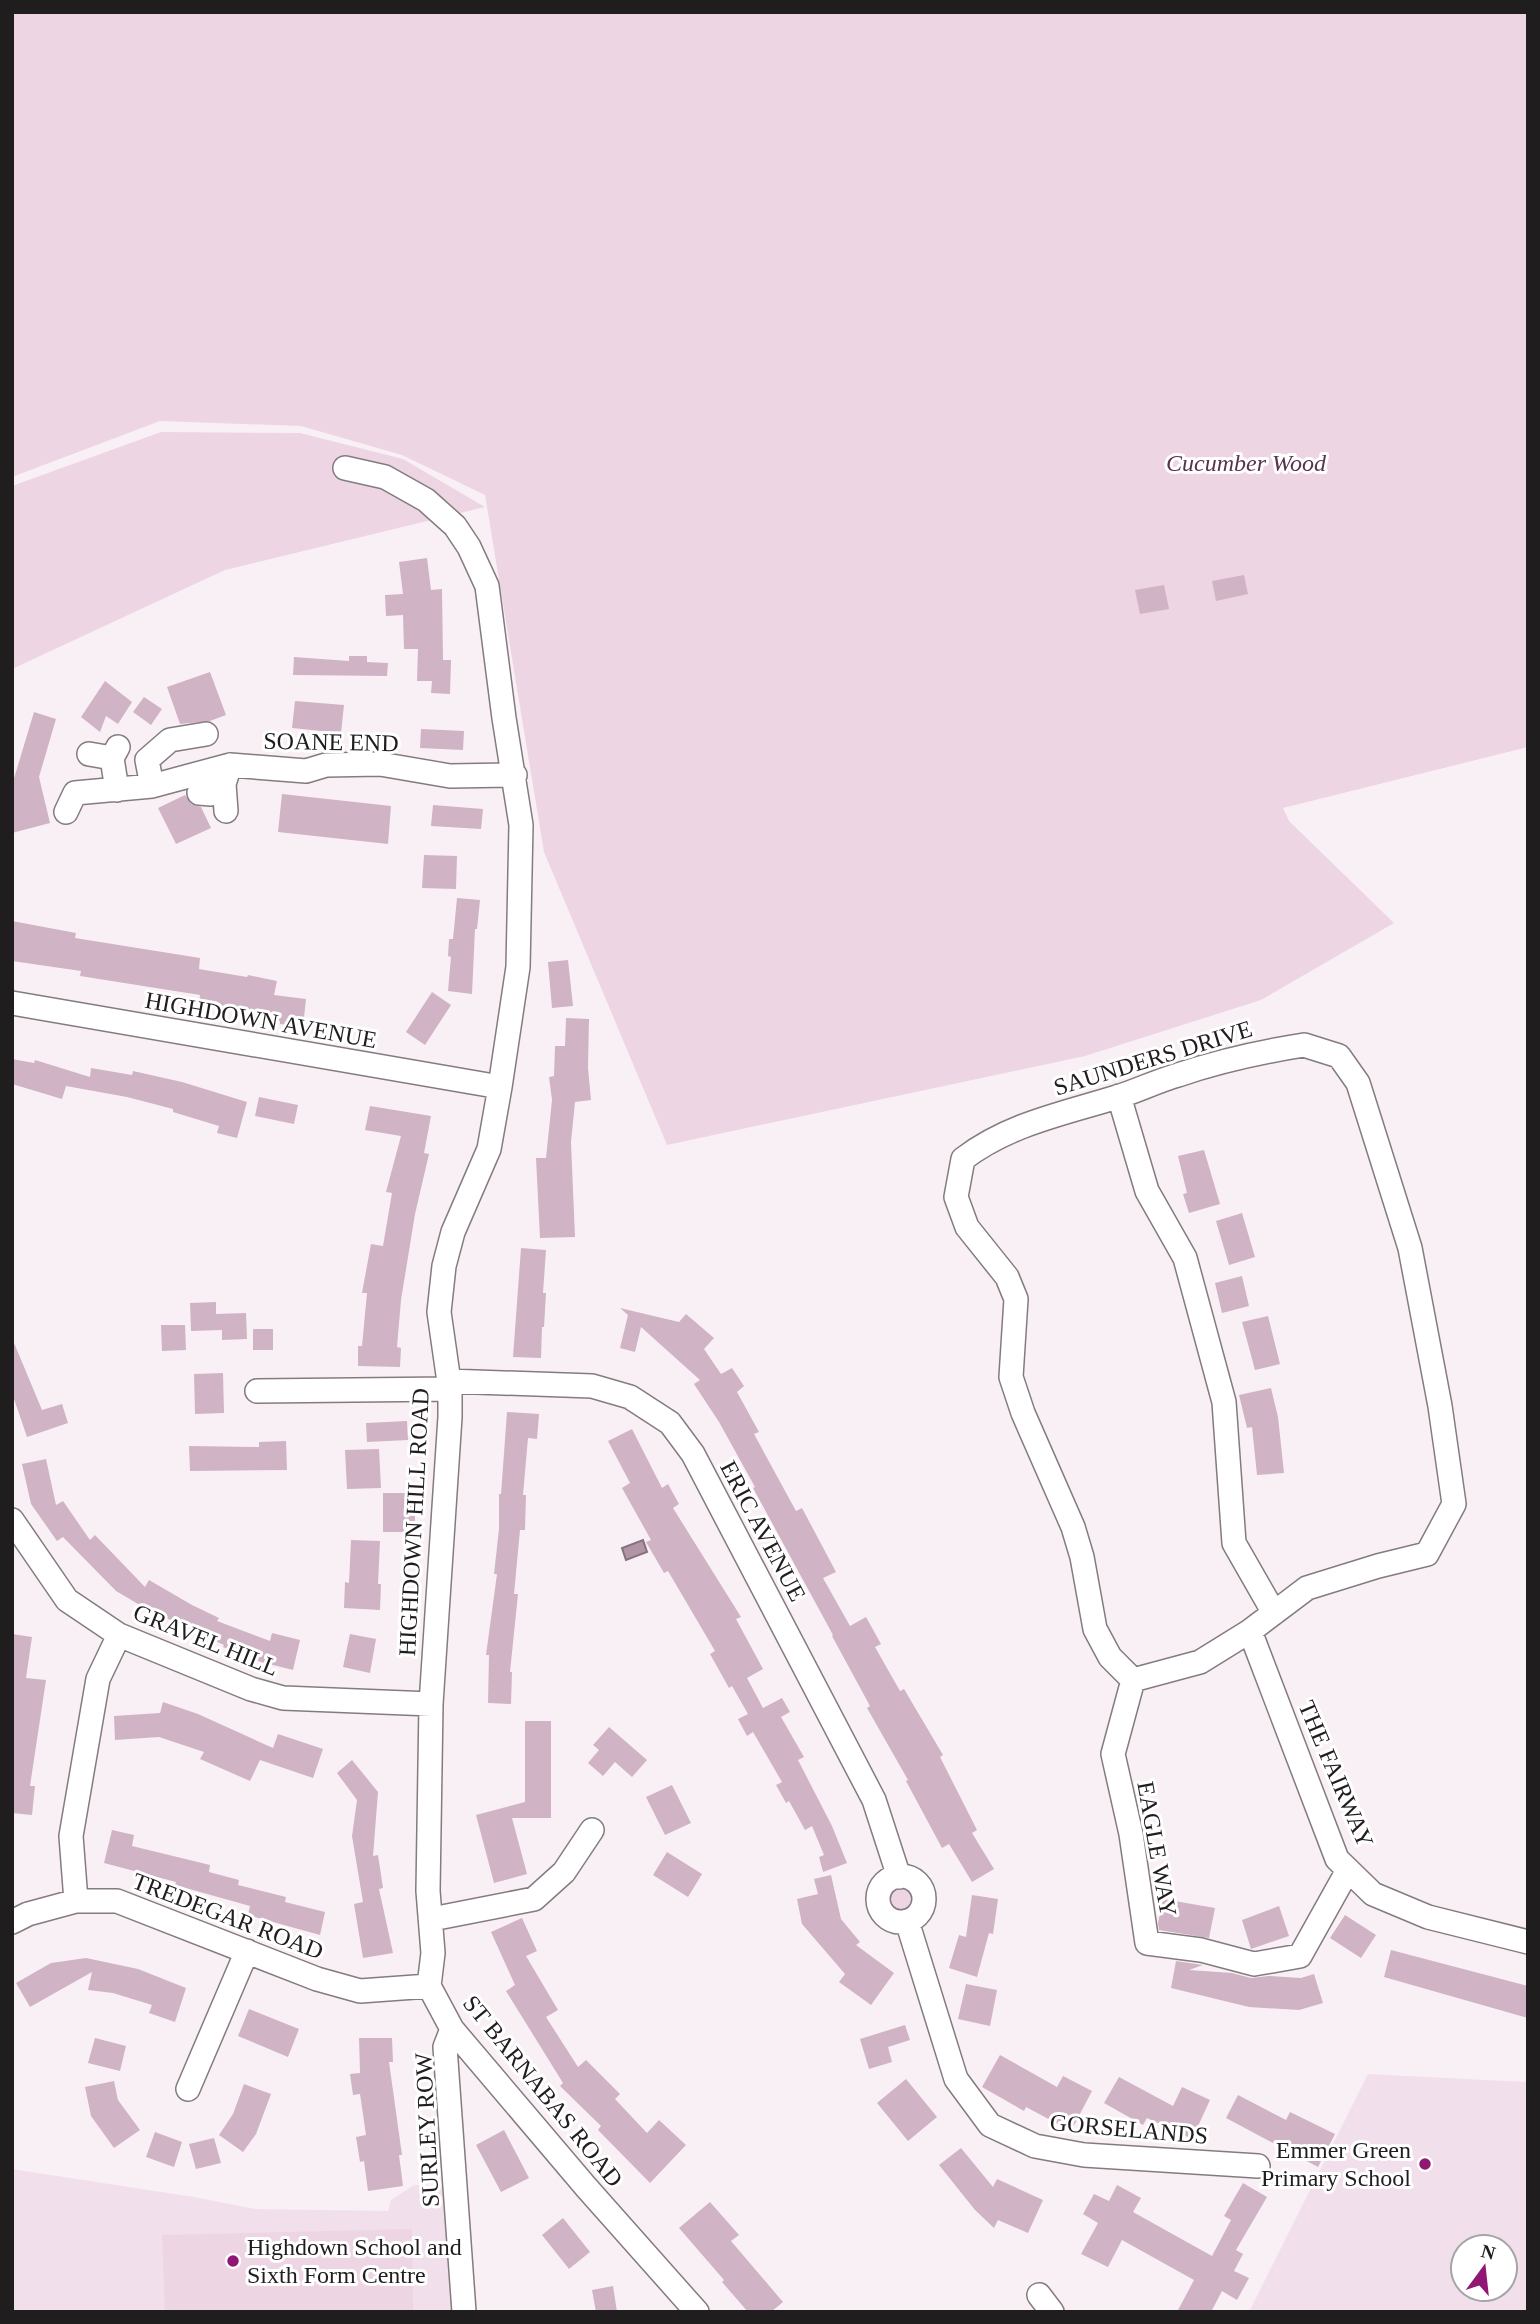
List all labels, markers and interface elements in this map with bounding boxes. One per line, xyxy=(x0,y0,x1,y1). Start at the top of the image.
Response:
park label: Cucumber Wood xyxy=(1166,450,1327,476)
street label: SOANE END xyxy=(263,728,399,756)
street label: HIGHDOWN AVENUE xyxy=(143,987,379,1053)
street label: SAUNDERS DRIVE xyxy=(1051,1015,1255,1101)
street label: HIGHDOWN HILL ROAD xyxy=(394,1387,434,1657)
street label: ERIC AVENUE xyxy=(715,1457,811,1605)
street label: GRAVEL HILL xyxy=(130,1599,282,1681)
street label: THE FAIRWAY xyxy=(1293,1697,1379,1851)
street label: EAGLE WAY xyxy=(1132,1779,1182,1919)
street label: TREDEGAR ROAD xyxy=(129,1868,327,1964)
street label: ST BARNABAS ROAD xyxy=(458,1990,628,2192)
street label: SURLEY ROW xyxy=(410,2052,444,2208)
street label: GORSELANDS xyxy=(1049,2109,1209,2149)
place label: Emmer Green Primary School xyxy=(1261,2137,1411,2191)
marker: Emmer Green Primary School xyxy=(1417,2156,1433,2172)
north arrow xyxy=(1449,2233,1519,2303)
place label: Highdown School and Sixth Form Centre xyxy=(247,2234,462,2288)
text: N xyxy=(1479,2240,1498,2264)
marker: Highdown School and Sixth Form Centre xyxy=(225,2253,241,2269)

